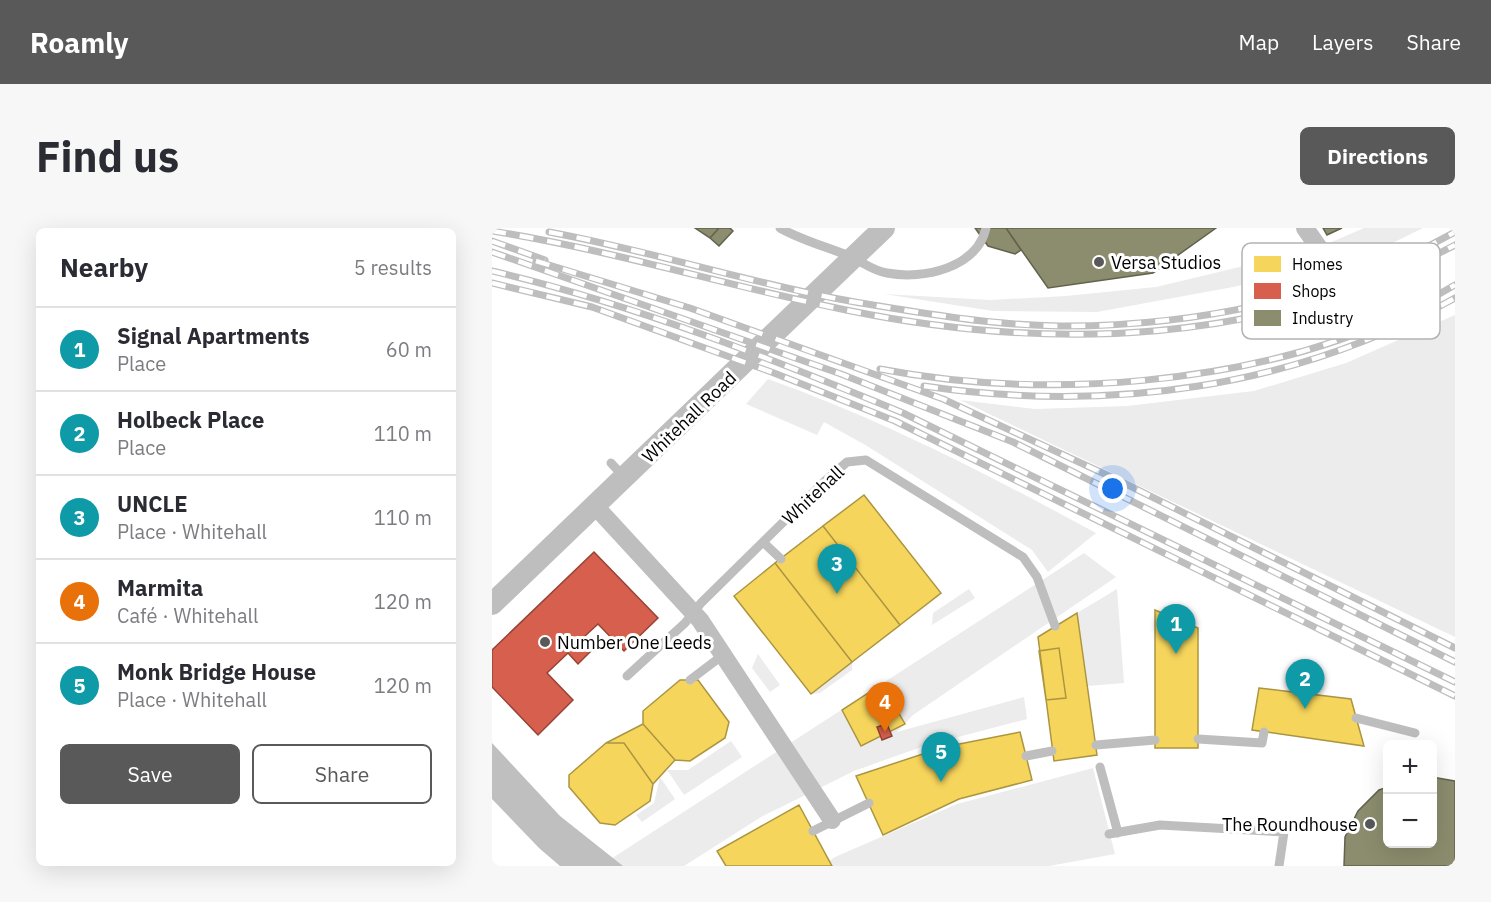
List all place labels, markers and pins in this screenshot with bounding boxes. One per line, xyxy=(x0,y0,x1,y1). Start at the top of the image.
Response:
place label: Versa Studios xyxy=(1111,251,1221,274)
marker: Versa Studios xyxy=(1092,255,1106,269)
pin: 3 xyxy=(818,544,856,594)
pin: 1 xyxy=(1156,604,1196,654)
place label: Number One Leeds xyxy=(557,631,712,654)
marker: Number One Leeds xyxy=(538,635,552,649)
pin: 2 xyxy=(1286,660,1324,709)
pin: 4 xyxy=(866,682,904,732)
pin: 5 xyxy=(922,732,960,782)
place label: The Roundhouse xyxy=(1222,813,1358,836)
marker: The Roundhouse xyxy=(1363,817,1377,831)

